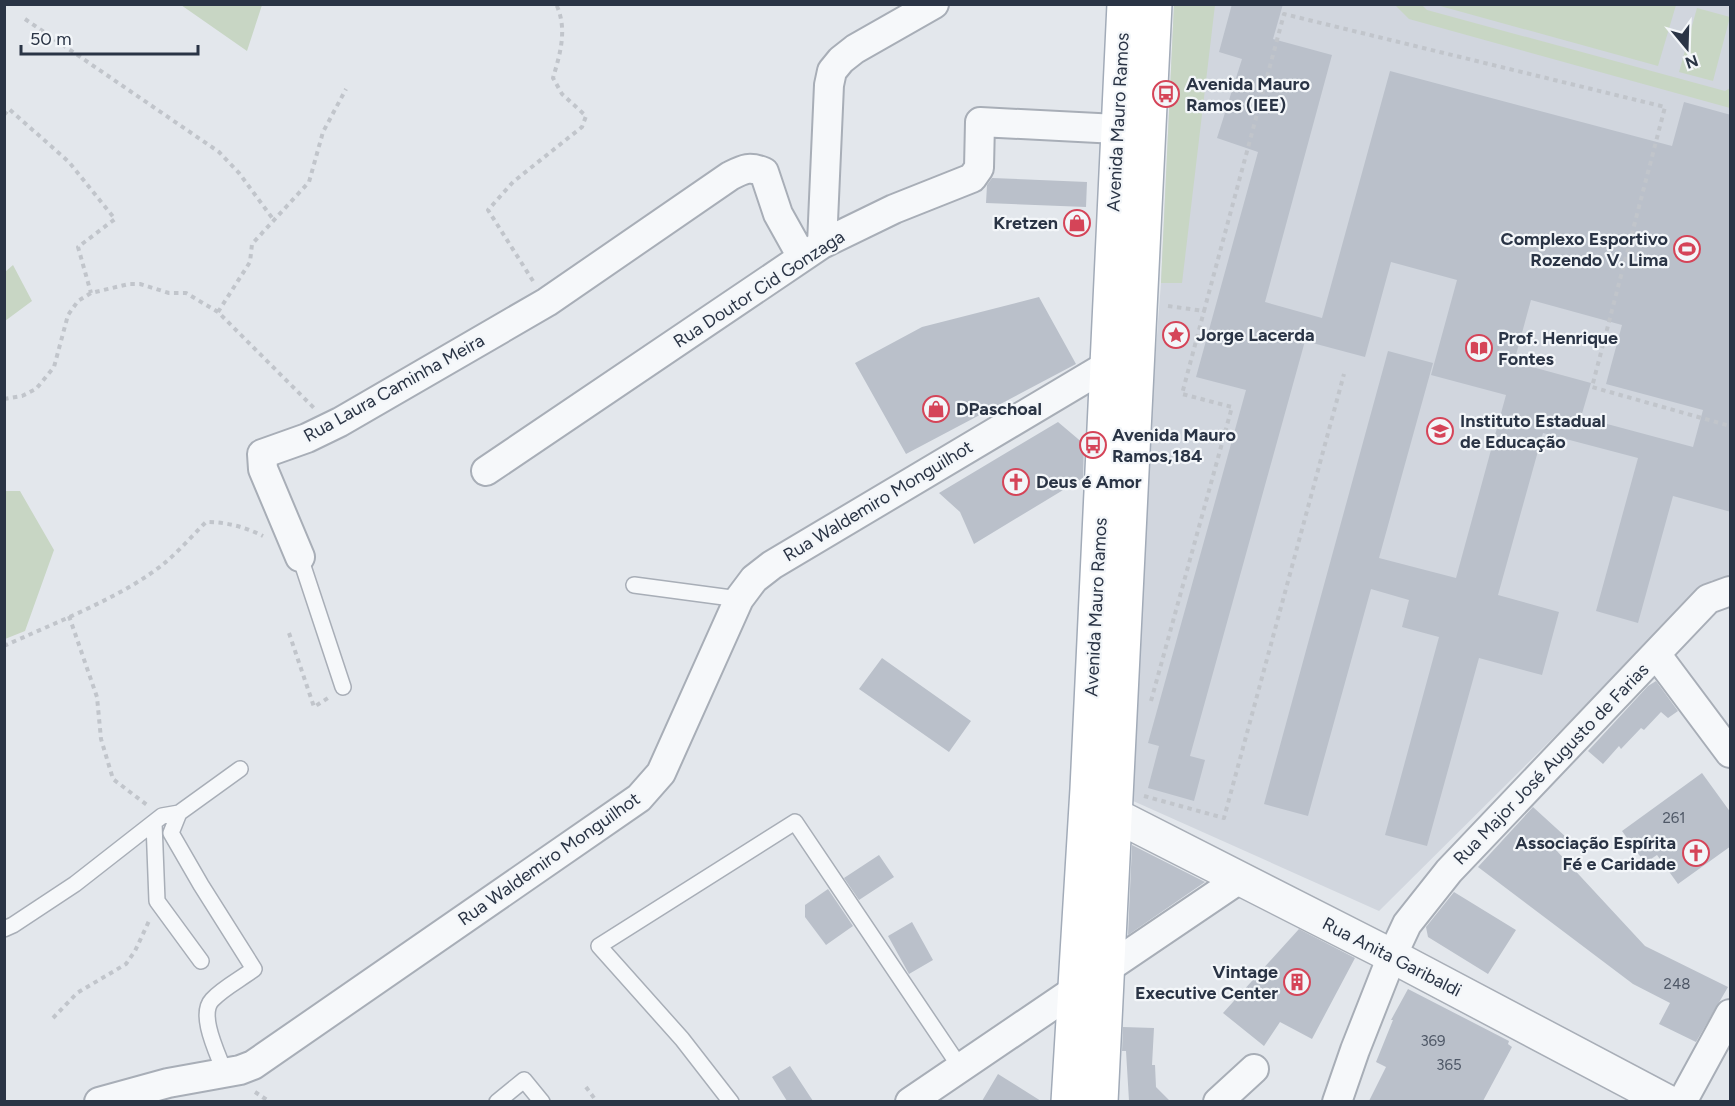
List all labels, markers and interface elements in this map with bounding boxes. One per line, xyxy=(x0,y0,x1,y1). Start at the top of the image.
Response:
scale bar xyxy=(21,18,198,56)
north arrow xyxy=(1657,18,1717,78)
text: 50 m xyxy=(30,28,72,50)
street label: Avenida Mauro Ramos xyxy=(1102,32,1134,212)
text: N xyxy=(1683,51,1701,73)
place label: Avenida Mauro Ramos (IEE) xyxy=(1186,73,1310,116)
bus stop icon: Avenida Mauro Ramos (IEE) xyxy=(1151,79,1181,109)
shop icon: Kretzen xyxy=(1062,208,1092,238)
place label: Kretzen xyxy=(993,212,1058,234)
street label: Rua Doutor Cid Gonzaga xyxy=(669,225,849,353)
place label: Complexo Esportivo Rozendo V. Lima xyxy=(1501,228,1668,271)
sports icon: Complexo Esportivo Rozendo V. Lima xyxy=(1672,234,1702,264)
place icon: Jorge Lacerda xyxy=(1161,320,1191,350)
place label: Jorge Lacerda xyxy=(1196,324,1314,346)
place label: Prof. Henrique Fontes xyxy=(1498,327,1618,370)
street label: Rua Laura Caminha Meira xyxy=(300,329,488,447)
library icon: Prof. Henrique Fontes xyxy=(1464,333,1494,363)
shop icon: DPaschoal xyxy=(921,394,951,424)
place label: DPaschoal xyxy=(956,398,1042,420)
place label: Instituto Estadual de Educação xyxy=(1460,410,1606,453)
school or university icon: Instituto Estadual de Educação xyxy=(1425,416,1455,446)
place label: Avenida Mauro Ramos,184 xyxy=(1112,424,1236,467)
bus stop icon: Avenida Mauro Ramos,184 xyxy=(1078,430,1108,460)
street label: Rua Waldemiro Monguilhot xyxy=(779,436,977,566)
church icon: Deus é Amor xyxy=(1001,467,1031,497)
place label: Deus é Amor xyxy=(1036,471,1142,493)
street label: Avenida Mauro Ramos xyxy=(1080,517,1112,697)
street label: Rua Major José Augusto de Farias xyxy=(1449,659,1653,869)
street label: Rua Waldemiro Monguilhot xyxy=(454,788,644,930)
house number: 261 xyxy=(1662,809,1686,827)
place label: Associação Espírita Fé e Caridade xyxy=(1515,832,1676,875)
church icon: Associação Espírita Fé e Caridade xyxy=(1681,838,1711,868)
street label: Rua Anita Garibaldi xyxy=(1319,912,1465,1002)
place label: Vintage Executive Center xyxy=(1135,961,1278,1004)
building icon: Vintage Executive Center xyxy=(1282,967,1312,997)
house number: 248 xyxy=(1664,975,1690,993)
house number: 369 xyxy=(1420,1032,1446,1050)
house number: 365 xyxy=(1436,1056,1462,1074)

